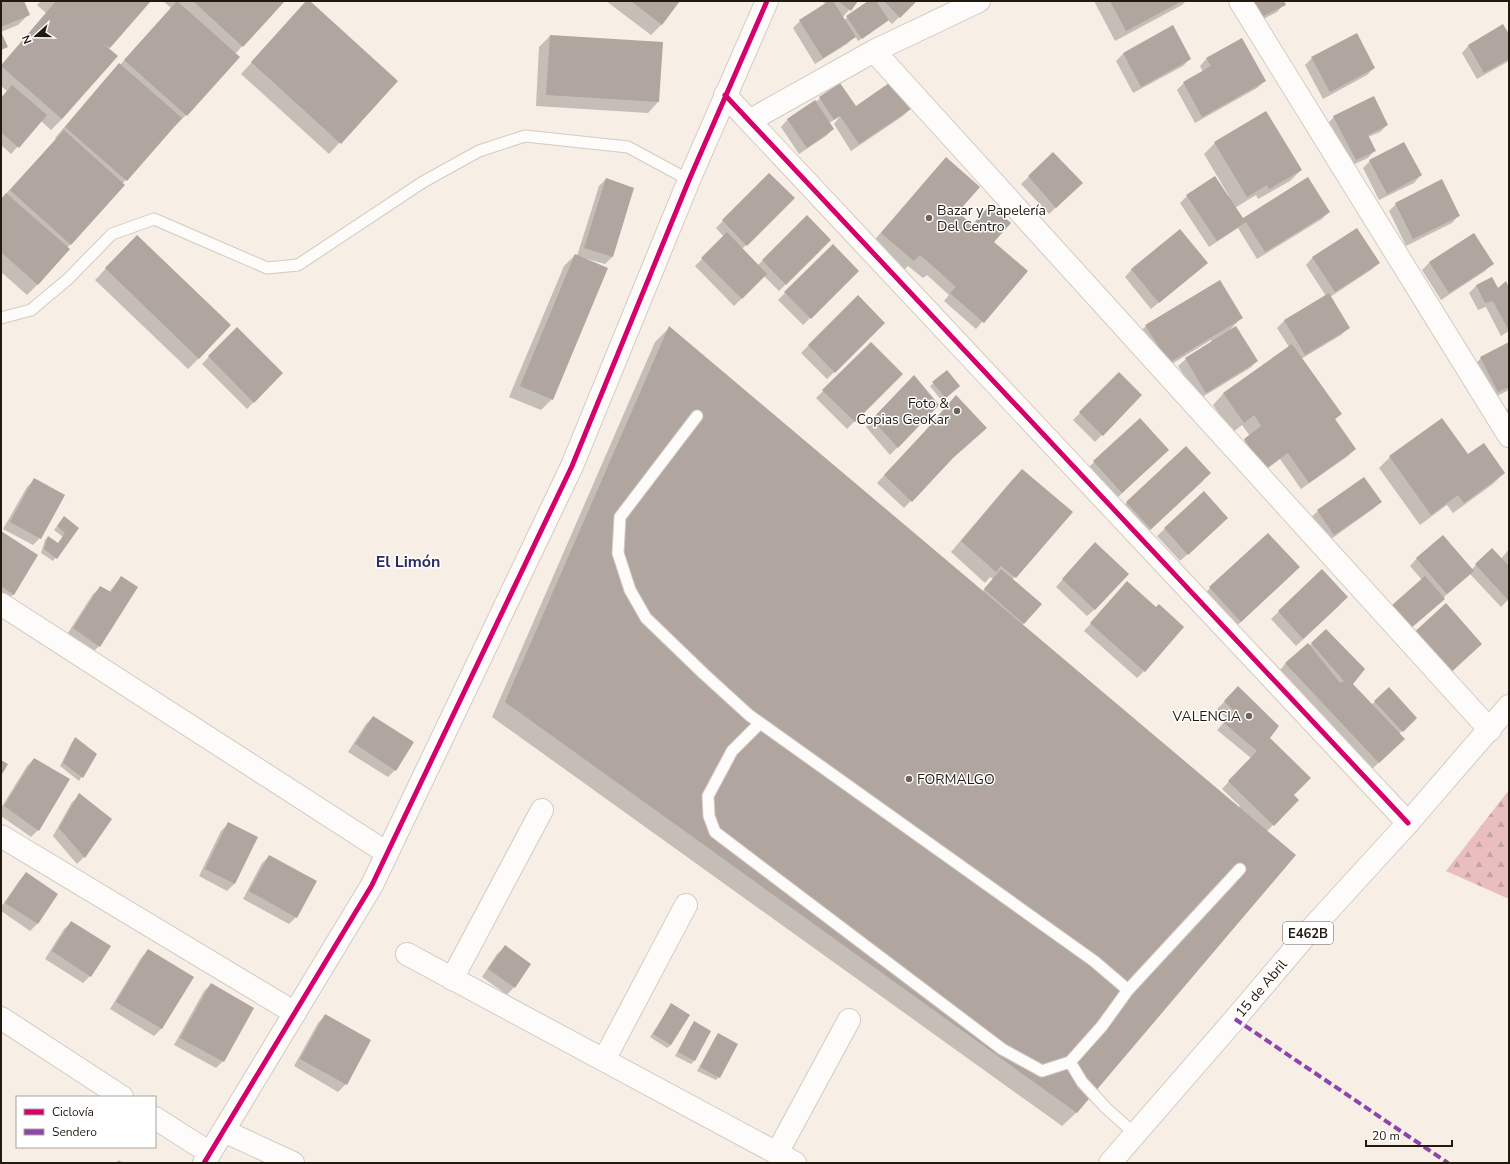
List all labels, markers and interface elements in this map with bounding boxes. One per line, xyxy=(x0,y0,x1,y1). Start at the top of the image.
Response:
north arrow xyxy=(16,16,56,56)
text: N xyxy=(19,33,36,46)
place label: Bazar y Papelería Del Centro xyxy=(937,201,1046,236)
marker: Bazar y Papelería Del Centro xyxy=(924,213,934,223)
place label: Foto & Copias GeoKar xyxy=(857,394,949,429)
marker: Foto & Copias GeoKar xyxy=(952,406,962,416)
district label: El Limón xyxy=(376,551,440,573)
place label: VALENCIA xyxy=(1172,707,1241,726)
marker: VALENCIA xyxy=(1244,711,1254,721)
place label: FORMALGO xyxy=(917,770,995,789)
marker: FORMALGO xyxy=(904,774,914,784)
road number: E462B xyxy=(1283,922,1333,944)
street label: 15 de Abril xyxy=(1231,955,1292,1022)
legend xyxy=(16,1096,156,1148)
text: Ciclovía xyxy=(52,1104,94,1120)
scale bar xyxy=(1366,1122,1452,1148)
text: Sendero xyxy=(52,1124,97,1140)
text: 20 m xyxy=(1372,1128,1400,1144)

